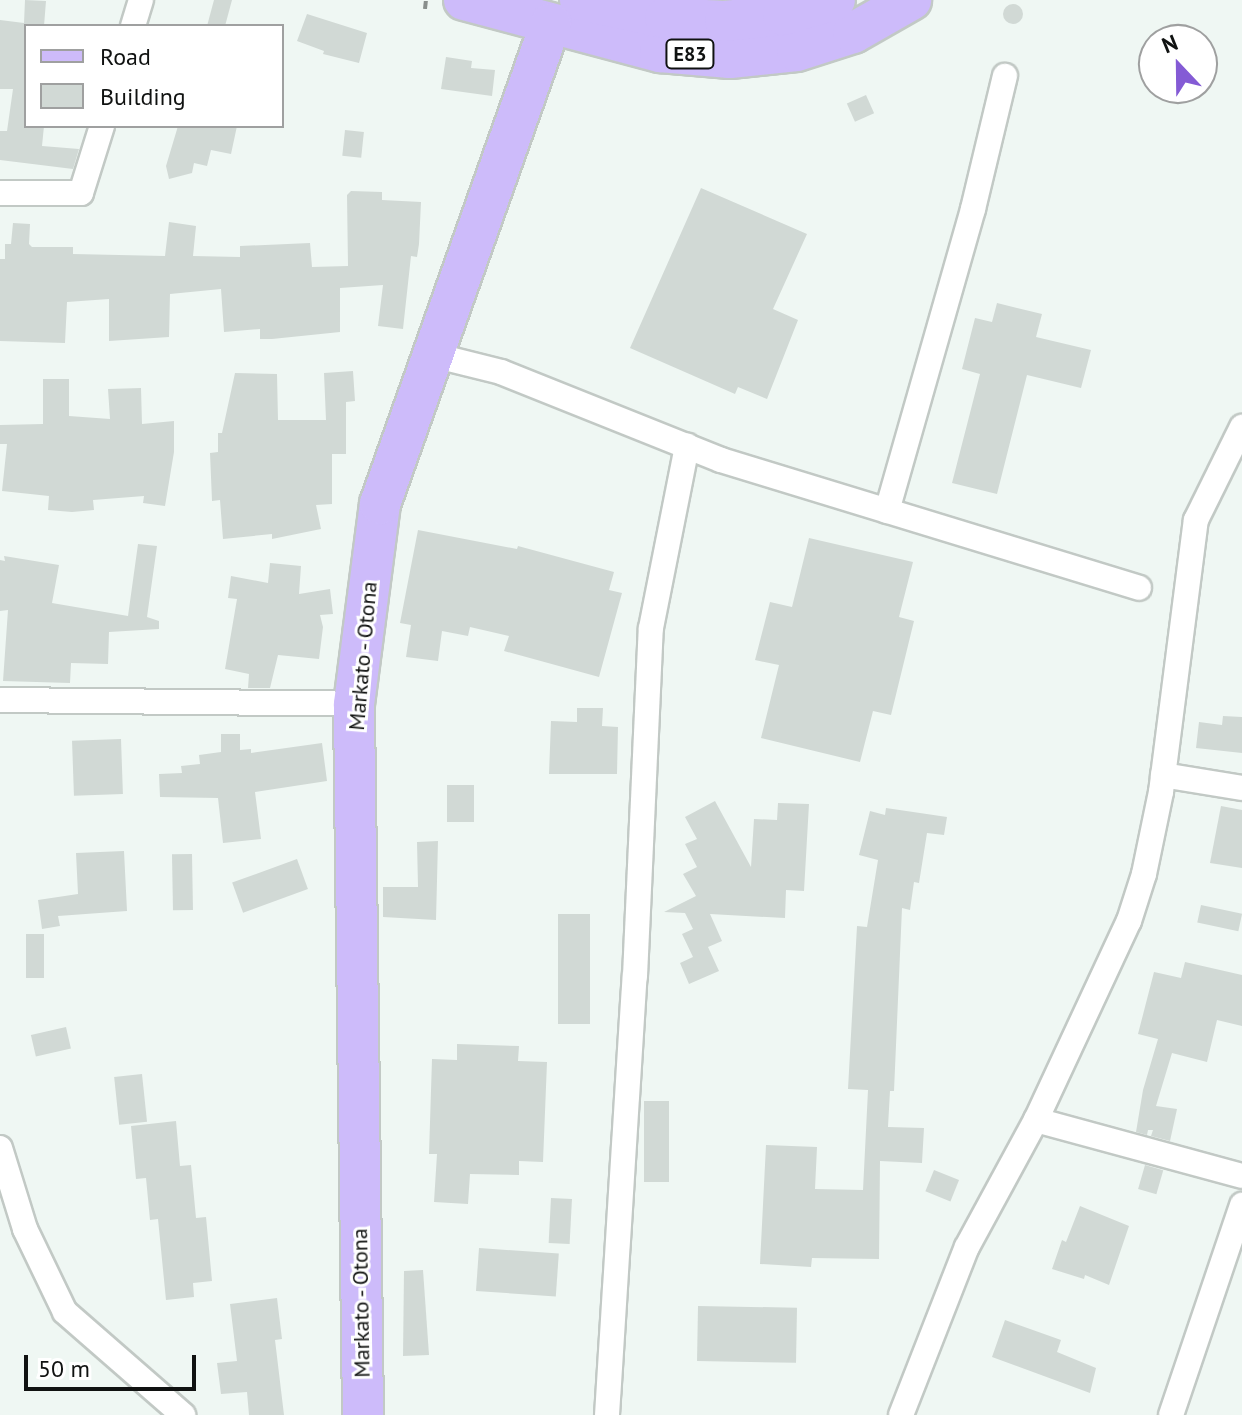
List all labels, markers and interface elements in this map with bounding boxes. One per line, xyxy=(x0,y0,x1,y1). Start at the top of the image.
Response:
legend xyxy=(24,24,284,128)
north arrow xyxy=(1138,24,1218,104)
text: N xyxy=(1158,28,1182,59)
road number: E83 xyxy=(664,38,716,70)
text: Road xyxy=(100,41,151,72)
text: Building xyxy=(100,81,186,112)
street label: Markato - Otona xyxy=(343,579,383,733)
street label: Markato - Otona xyxy=(346,1226,376,1380)
scale bar xyxy=(28,1339,200,1389)
text: 50 m xyxy=(38,1353,90,1384)

